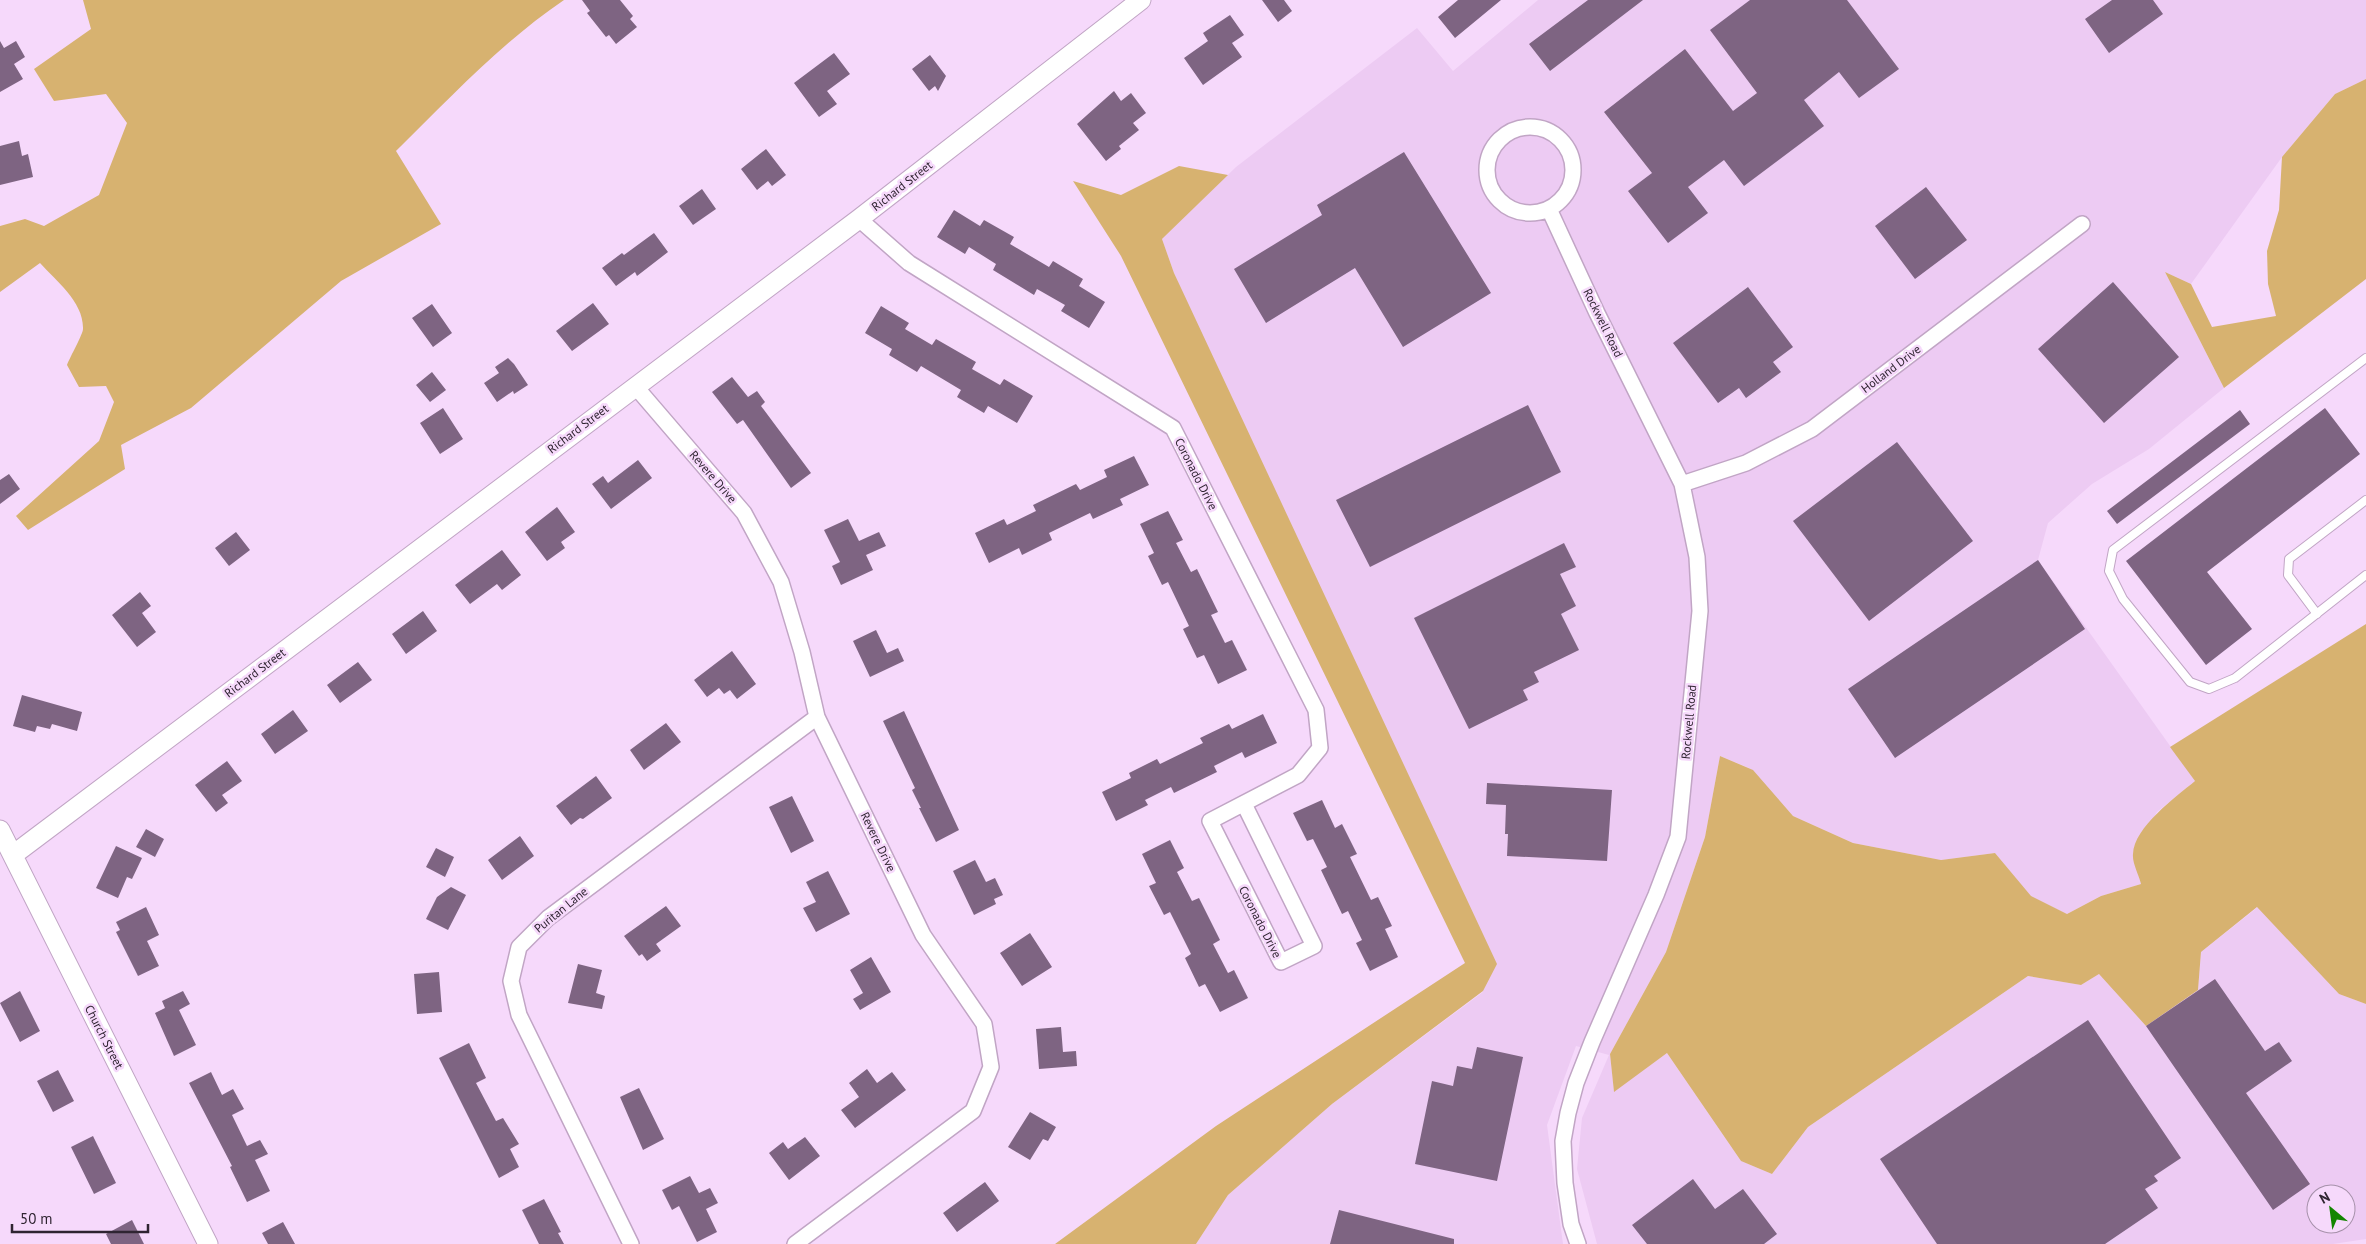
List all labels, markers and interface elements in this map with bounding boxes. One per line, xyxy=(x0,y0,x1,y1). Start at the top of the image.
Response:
street label: Richard Street xyxy=(868,157,935,214)
street label: Rockwell Road xyxy=(1580,286,1627,360)
street label: Holland Drive xyxy=(1858,341,1923,396)
street label: Richard Street xyxy=(544,401,611,456)
street label: Coronado Drive xyxy=(1172,435,1221,512)
street label: Revere Drive xyxy=(687,447,740,506)
street label: Richard Street xyxy=(221,645,288,700)
street label: Rockwell Road xyxy=(1678,684,1699,760)
street label: Revere Drive xyxy=(858,810,899,874)
street label: Coronado Drive xyxy=(1236,883,1285,960)
street label: Puritan Lane xyxy=(531,884,590,936)
street label: Church Street xyxy=(82,1002,127,1071)
north arrow xyxy=(2306,1184,2356,1234)
text: N xyxy=(2316,1188,2333,1208)
scale bar xyxy=(12,1202,149,1234)
text: 50 m xyxy=(20,1209,53,1228)

